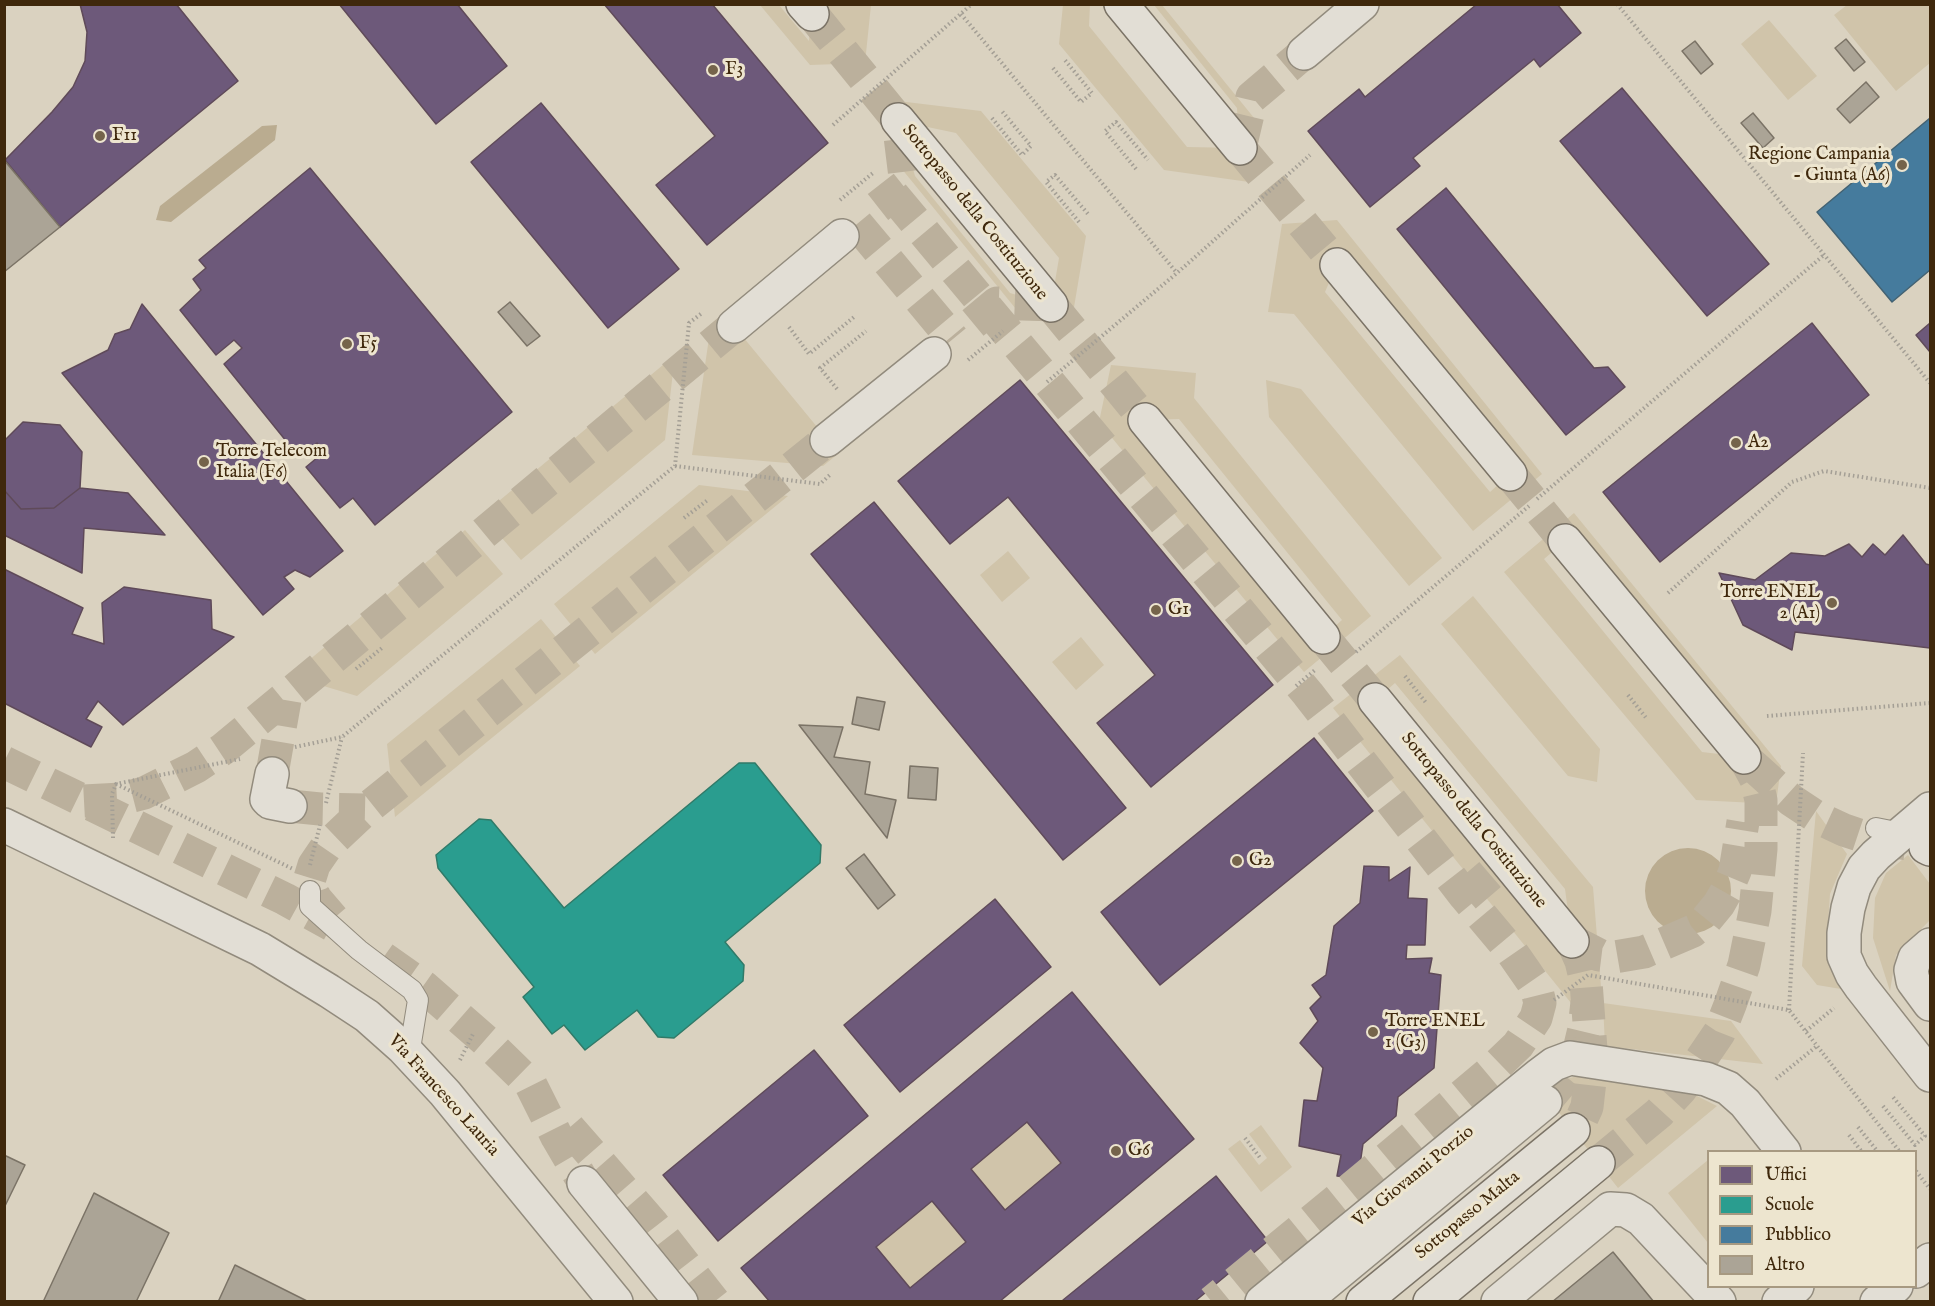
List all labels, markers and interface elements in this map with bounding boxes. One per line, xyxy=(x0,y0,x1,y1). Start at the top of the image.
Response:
place label: F3 xyxy=(725,59,743,81)
marker: F3 xyxy=(706,63,720,77)
street label: Sottopasso della Costituzione xyxy=(896,121,1052,305)
place label: F11 xyxy=(112,125,137,147)
marker: F11 xyxy=(93,129,107,143)
place label: Regione Campania - Giunta (A6) xyxy=(1748,144,1890,186)
marker: Regione Campania - Giunta (A6) xyxy=(1895,158,1909,172)
place label: F5 xyxy=(359,333,377,355)
marker: F5 xyxy=(340,337,354,351)
place label: A2 xyxy=(1748,432,1769,454)
marker: A2 xyxy=(1729,436,1743,450)
place label: Torre Telecom Italia (F6) xyxy=(216,441,327,484)
marker: Torre Telecom Italia (F6) xyxy=(197,455,211,469)
place label: Torre ENEL 2 (A1) xyxy=(1720,582,1820,624)
marker: Torre ENEL 2 (A1) xyxy=(1825,596,1839,610)
place label: G1 xyxy=(1168,599,1189,621)
marker: G1 xyxy=(1149,603,1163,617)
street label: Sottopasso della Costituzione xyxy=(1395,729,1551,913)
place label: G2 xyxy=(1249,850,1272,872)
marker: G2 xyxy=(1230,854,1244,868)
place label: Torre ENEL 1 (G3) xyxy=(1385,1011,1485,1054)
marker: Torre ENEL 1 (G3) xyxy=(1366,1025,1380,1039)
street label: Via Francesco Lauria xyxy=(383,1031,503,1161)
street label: Via Giovanni Porzio xyxy=(1349,1122,1479,1232)
place label: G6 xyxy=(1128,1140,1150,1162)
marker: G6 xyxy=(1109,1144,1123,1158)
legend xyxy=(1707,1150,1917,1288)
text: Uffici xyxy=(1765,1164,1807,1187)
street label: Sottopasso Malta xyxy=(1411,1167,1525,1265)
text: Scuole xyxy=(1765,1194,1814,1217)
text: Pubblico xyxy=(1765,1224,1831,1247)
text: Altro xyxy=(1765,1254,1805,1277)

